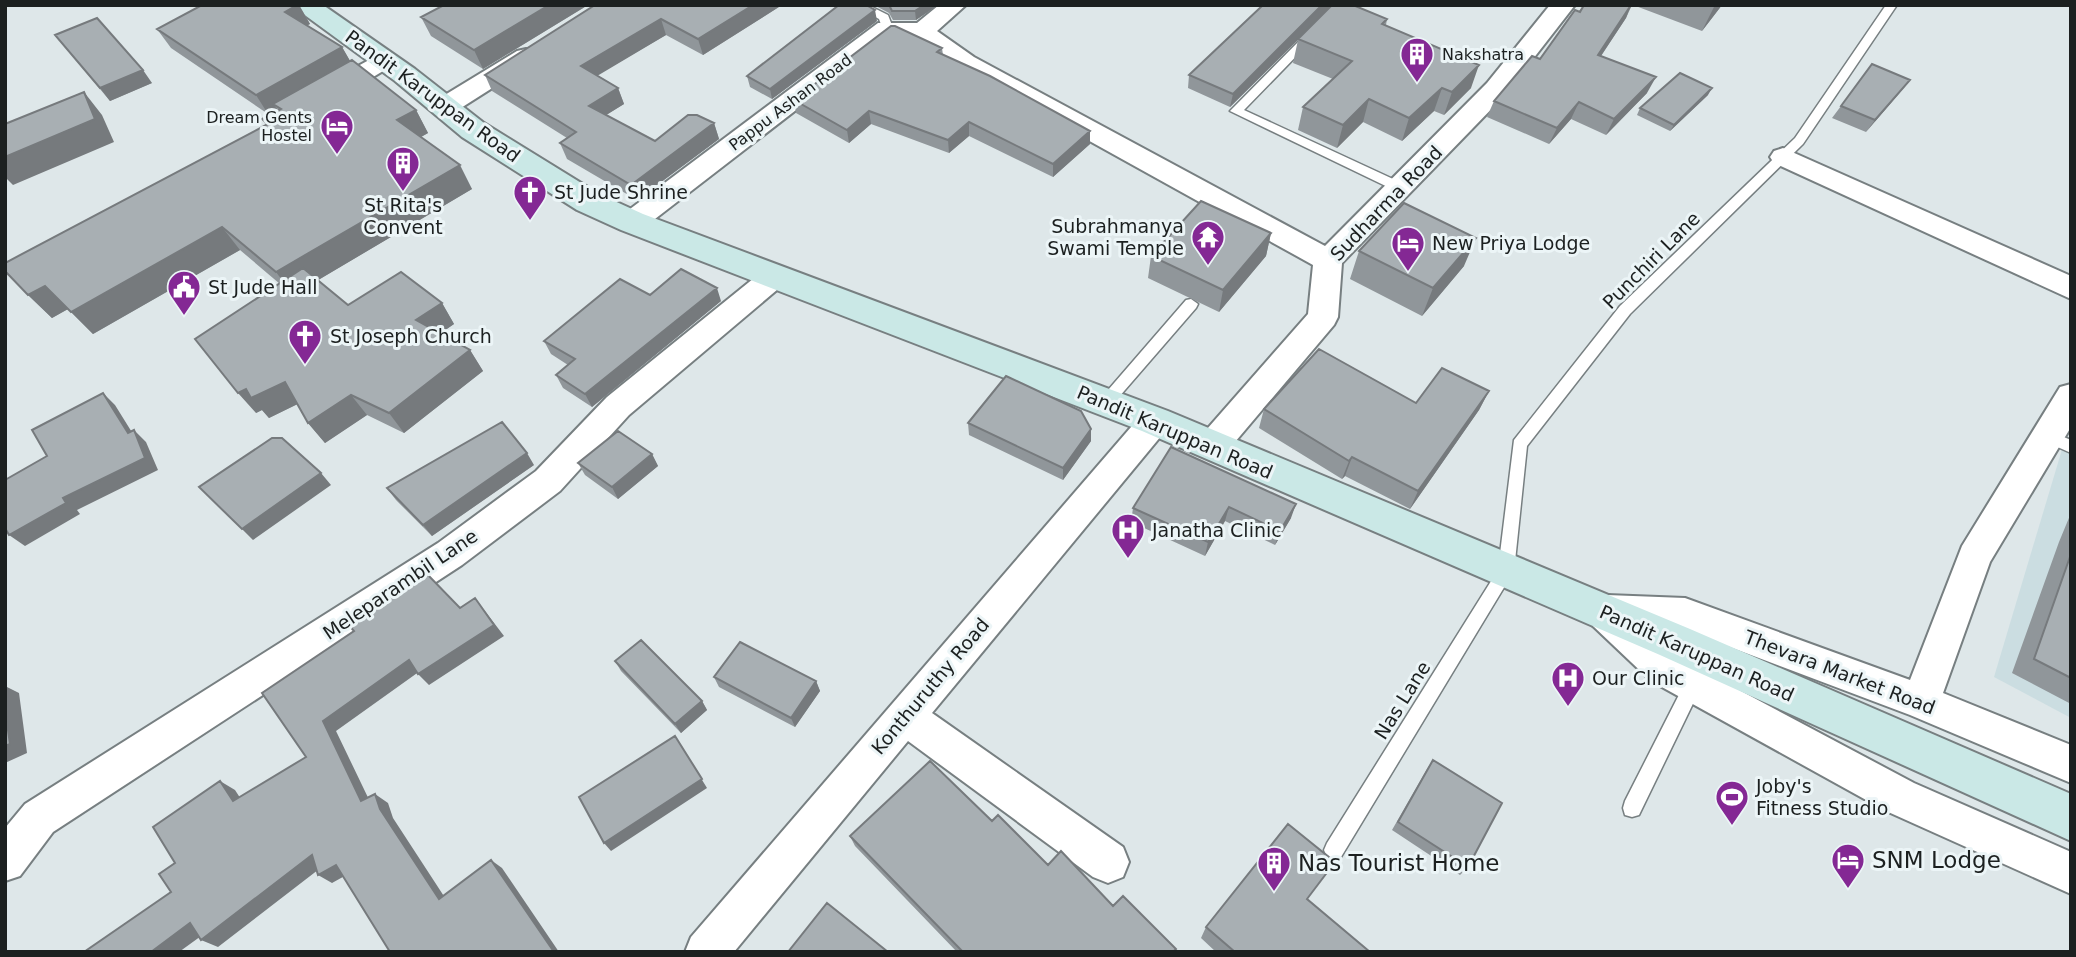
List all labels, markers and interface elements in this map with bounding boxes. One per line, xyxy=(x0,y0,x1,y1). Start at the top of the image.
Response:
street label: Pandit Karuppan Road xyxy=(341,25,525,167)
building icon: Nakshatra xyxy=(1398,35,1436,84)
place label: Nakshatra xyxy=(1442,45,1524,64)
street label: Pappu Ashan Road xyxy=(725,50,855,155)
hotel icon: Dream Gents Hostel xyxy=(318,107,356,156)
place label: Dream Gents Hostel xyxy=(206,108,312,145)
street label: Sudharma Road xyxy=(1326,141,1446,265)
building icon: St Rita's Convent xyxy=(384,144,422,193)
church icon: St Jude Shrine xyxy=(511,173,549,222)
place label: St Jude Shrine xyxy=(554,181,688,203)
place label: St Rita's Convent xyxy=(363,194,443,238)
street label: Punchiri Lane xyxy=(1598,207,1704,313)
place label: Subrahmanya Swami Temple xyxy=(1047,215,1184,259)
temple icon: Subrahmanya Swami Temple xyxy=(1189,218,1227,267)
hotel icon: New Priya Lodge xyxy=(1389,224,1427,273)
place label: New Priya Lodge xyxy=(1432,232,1590,254)
public building icon: St Jude Hall xyxy=(165,268,203,317)
place label: St Jude Hall xyxy=(208,276,317,298)
church icon: St Joseph Church xyxy=(286,317,324,366)
place label: St Joseph Church xyxy=(330,325,492,347)
street label: Pandit Karuppan Road xyxy=(1074,381,1276,483)
hospital icon: Janatha Clinic xyxy=(1109,511,1147,560)
place label: Janatha Clinic xyxy=(1151,519,1282,541)
street label: Meleparambil Lane xyxy=(319,524,481,644)
street label: Pandit Karuppan Road xyxy=(1596,600,1798,706)
street label: Konthuruthy Road xyxy=(867,613,993,759)
street label: Thevara Market Road xyxy=(1740,625,1939,719)
street label: Nas Lane xyxy=(1369,657,1435,743)
hospital icon: Our Clinic xyxy=(1549,659,1587,708)
place label: Our Clinic xyxy=(1592,667,1684,689)
place label: Joby's Fitness Studio xyxy=(1755,775,1888,819)
sports icon: Joby's Fitness Studio xyxy=(1713,778,1751,827)
hotel icon: SNM Lodge xyxy=(1829,841,1867,890)
building icon: Nas Tourist Home xyxy=(1255,844,1293,893)
place label: SNM Lodge xyxy=(1872,847,2001,873)
place label: Nas Tourist Home xyxy=(1298,850,1499,876)

